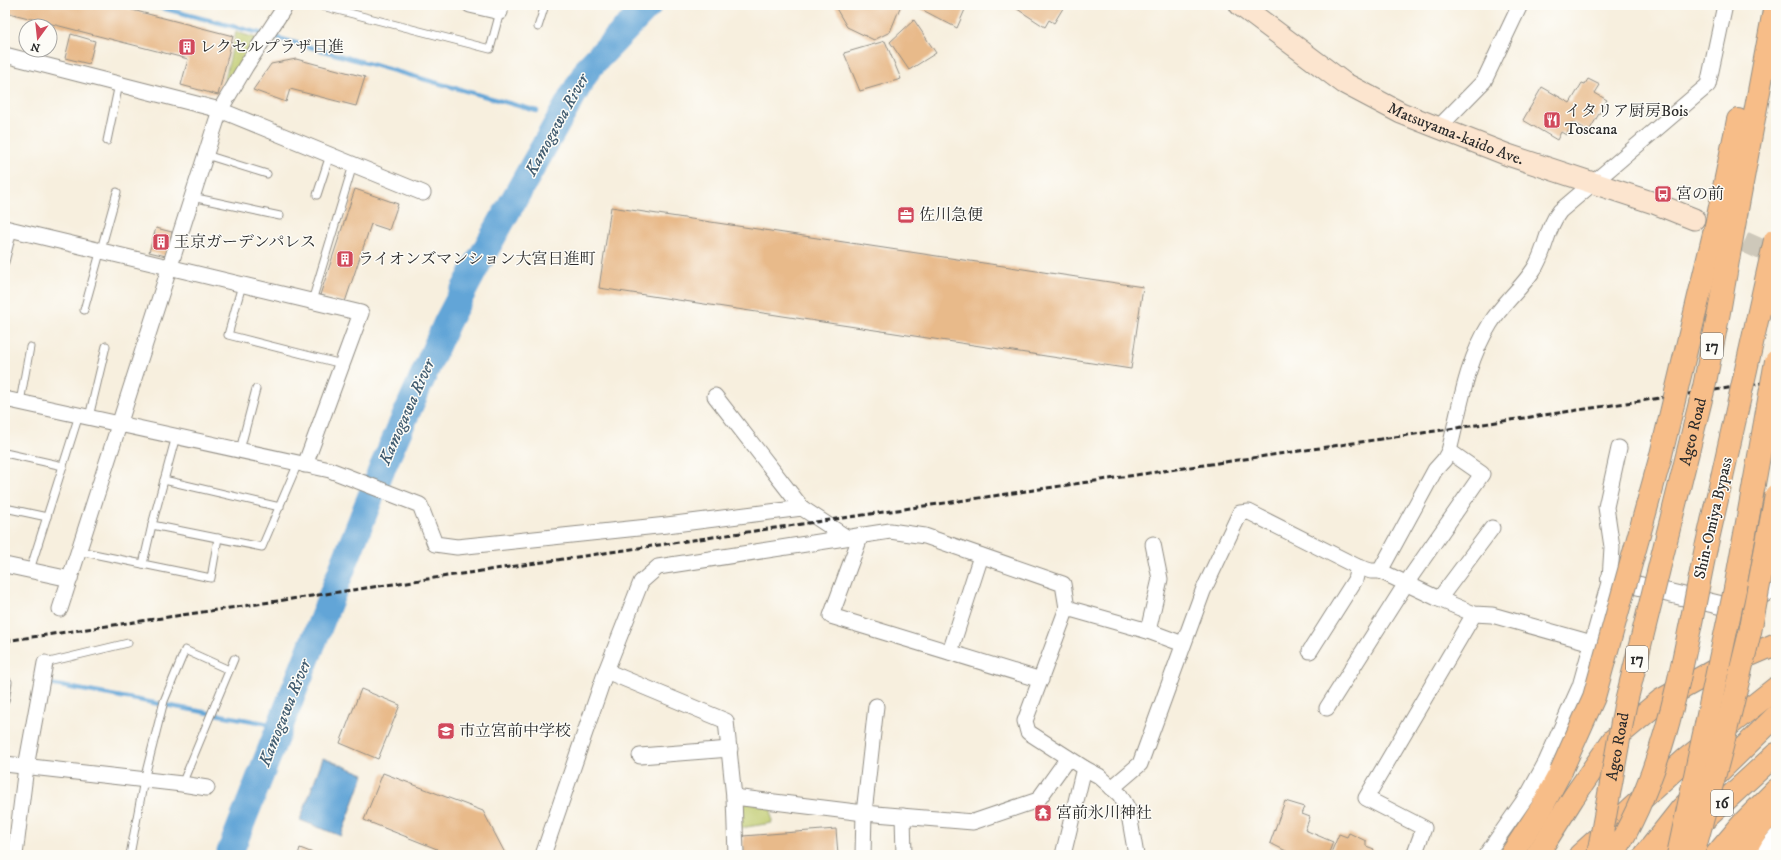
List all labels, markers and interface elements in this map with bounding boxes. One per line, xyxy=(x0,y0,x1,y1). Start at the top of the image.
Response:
north arrow xyxy=(18,18,58,58)
building icon: レクセルプラザ日進 xyxy=(177,37,197,57)
place label: レクセルプラザ日進 xyxy=(200,37,344,57)
text: N xyxy=(29,39,42,55)
water label: Kamogawa River xyxy=(519,68,595,181)
street label: Matsuyama-kaido Ave. xyxy=(1384,98,1527,170)
place label: イタリア厨房Bois Toscana xyxy=(1565,101,1688,139)
restaurant icon: イタリア厨房Bois Toscana xyxy=(1542,110,1562,130)
bus stop icon: 宮の前 xyxy=(1653,184,1673,204)
place label: 宮の前 xyxy=(1676,184,1724,204)
office icon: 佐川急便 xyxy=(896,205,916,225)
place label: 佐川急便 xyxy=(919,205,983,225)
building icon: 王京ガーデンパレス xyxy=(151,232,171,252)
place label: 王京ガーデンパレス xyxy=(174,232,316,252)
building icon: ライオンズマンション大宮日進町 xyxy=(335,249,355,269)
place label: ライオンズマンション大宮日進町 xyxy=(358,249,596,269)
road number: 17 xyxy=(1701,333,1723,359)
water label: Kamogawa River xyxy=(374,354,441,469)
street label: Ageo Road xyxy=(1675,396,1711,468)
street label: Shin-Omiya Bypass xyxy=(1689,455,1737,581)
road number: 17 xyxy=(1626,646,1648,672)
water label: Kamogawa River xyxy=(253,655,317,771)
street label: Ageo Road xyxy=(1602,711,1634,782)
school or university icon: 市立宮前中学校 xyxy=(436,721,456,741)
place label: 市立宮前中学校 xyxy=(459,721,571,741)
road number: 16 xyxy=(1711,790,1733,816)
temple icon: 宮前氷川神社 xyxy=(1033,803,1053,823)
place label: 宮前氷川神社 xyxy=(1056,803,1152,823)

